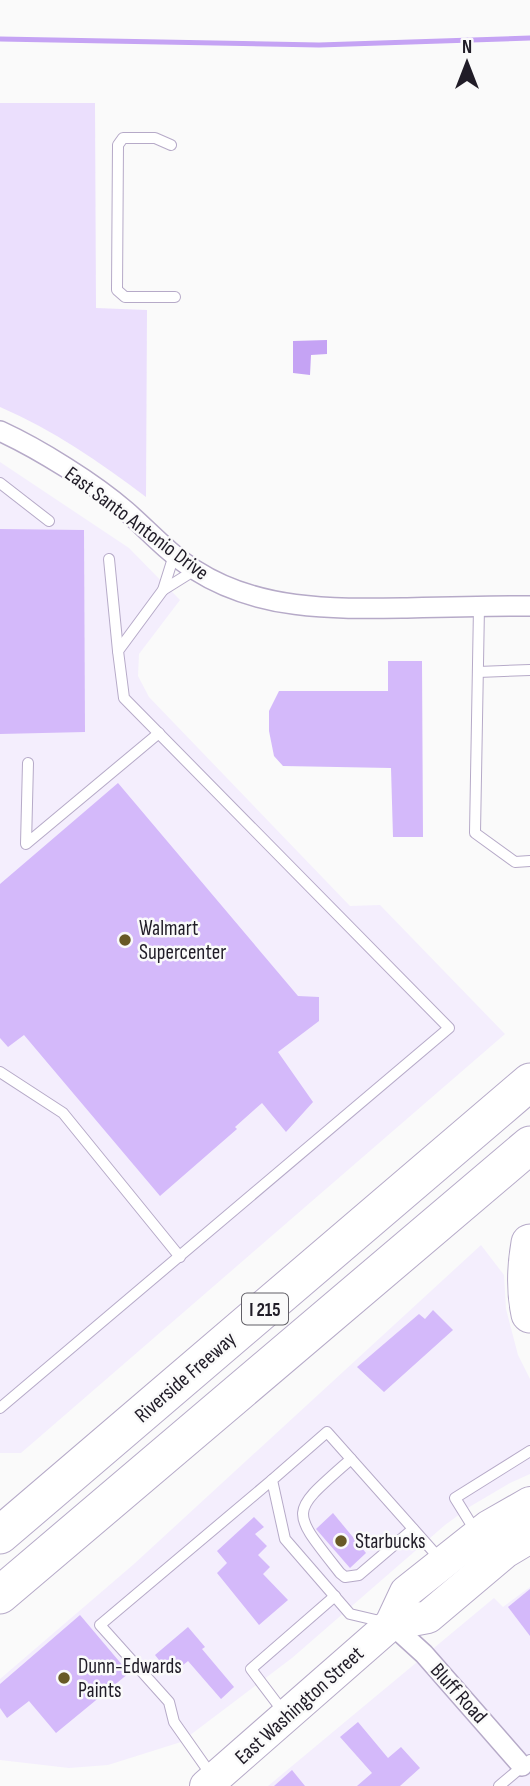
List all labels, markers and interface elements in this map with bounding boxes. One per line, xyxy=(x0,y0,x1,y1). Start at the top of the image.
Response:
north arrow xyxy=(432,28,502,98)
text: N xyxy=(462,36,472,59)
street label: East Santo Antonio Drive xyxy=(60,461,213,586)
place label: Walmart Supercenter xyxy=(139,916,226,965)
marker: Walmart Supercenter xyxy=(117,932,133,948)
road number: I 215 xyxy=(242,1294,288,1324)
street label: Riverside Freeway xyxy=(130,1327,241,1428)
place label: Starbucks xyxy=(355,1529,426,1554)
marker: Starbucks xyxy=(333,1533,349,1549)
street label: East Washington Street xyxy=(230,1641,369,1770)
place label: Dunn-Edwards Paints xyxy=(78,1654,182,1703)
street label: Bluff Road xyxy=(425,1658,492,1729)
marker: Dunn-Edwards Paints xyxy=(56,1670,72,1686)

